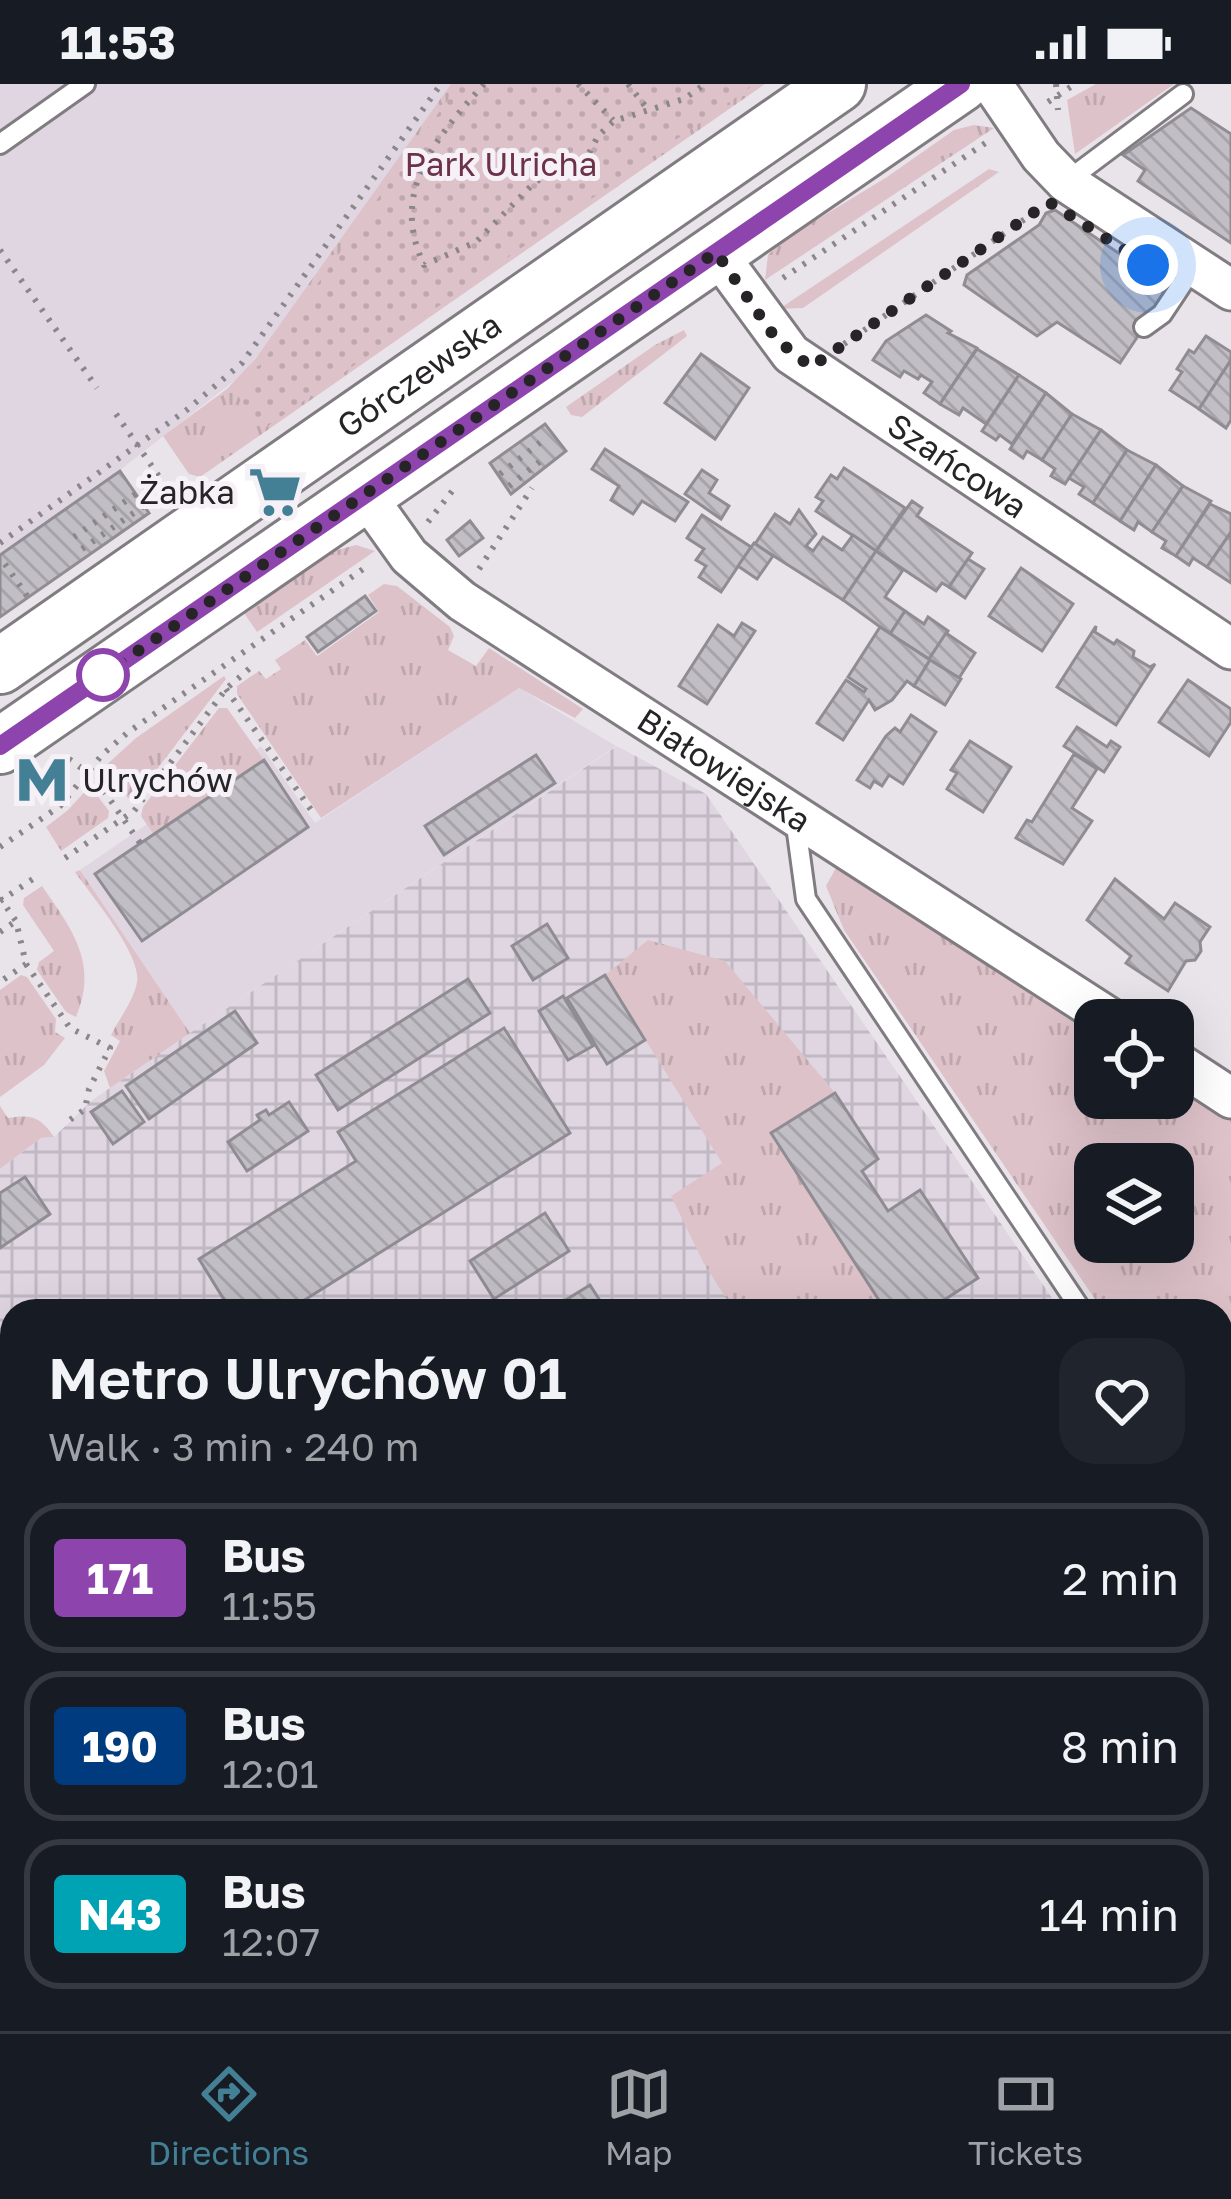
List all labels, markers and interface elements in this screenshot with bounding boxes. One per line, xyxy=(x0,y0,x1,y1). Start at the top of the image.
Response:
text: 11:53 xyxy=(60,15,176,69)
park label: Park Ulricha xyxy=(405,144,597,183)
your location xyxy=(1118,235,1178,295)
street label: Górczewska xyxy=(329,304,508,445)
street label: Szańcowa xyxy=(881,405,1035,526)
supermarket icon: Żabka xyxy=(246,463,304,521)
place label: Żabka xyxy=(139,472,235,511)
unlabelled marker xyxy=(78,650,128,700)
street label: Białowiejska xyxy=(631,700,818,840)
metro station icon: Ulrychów xyxy=(13,751,71,809)
place label: Ulrychów xyxy=(82,760,233,799)
map controls xyxy=(1074,999,1194,1263)
button: locate xyxy=(1074,999,1194,1119)
button: layers xyxy=(1074,1143,1194,1263)
button: heart xyxy=(1059,1338,1185,1464)
text: Metro Ulrychów 01 xyxy=(48,1343,567,1412)
text: Walk · 3 min · 240 m xyxy=(48,1423,419,1470)
text: Bus xyxy=(222,1528,306,1582)
text: 2 min xyxy=(1062,1551,1179,1605)
text: 171 xyxy=(87,1553,153,1603)
text: 11:55 xyxy=(222,1582,317,1629)
text: Bus xyxy=(222,1696,306,1750)
text: 8 min xyxy=(1061,1719,1179,1773)
text: 190 xyxy=(82,1721,158,1771)
text: 12:01 xyxy=(222,1750,318,1797)
text: Bus xyxy=(222,1864,306,1918)
text: 14 min xyxy=(1039,1887,1179,1941)
text: N43 xyxy=(78,1889,162,1939)
text: 12:07 xyxy=(222,1918,320,1965)
tab: Directions xyxy=(148,2061,309,2172)
tab: Map xyxy=(605,2061,672,2172)
tab: Tickets xyxy=(968,2061,1083,2172)

